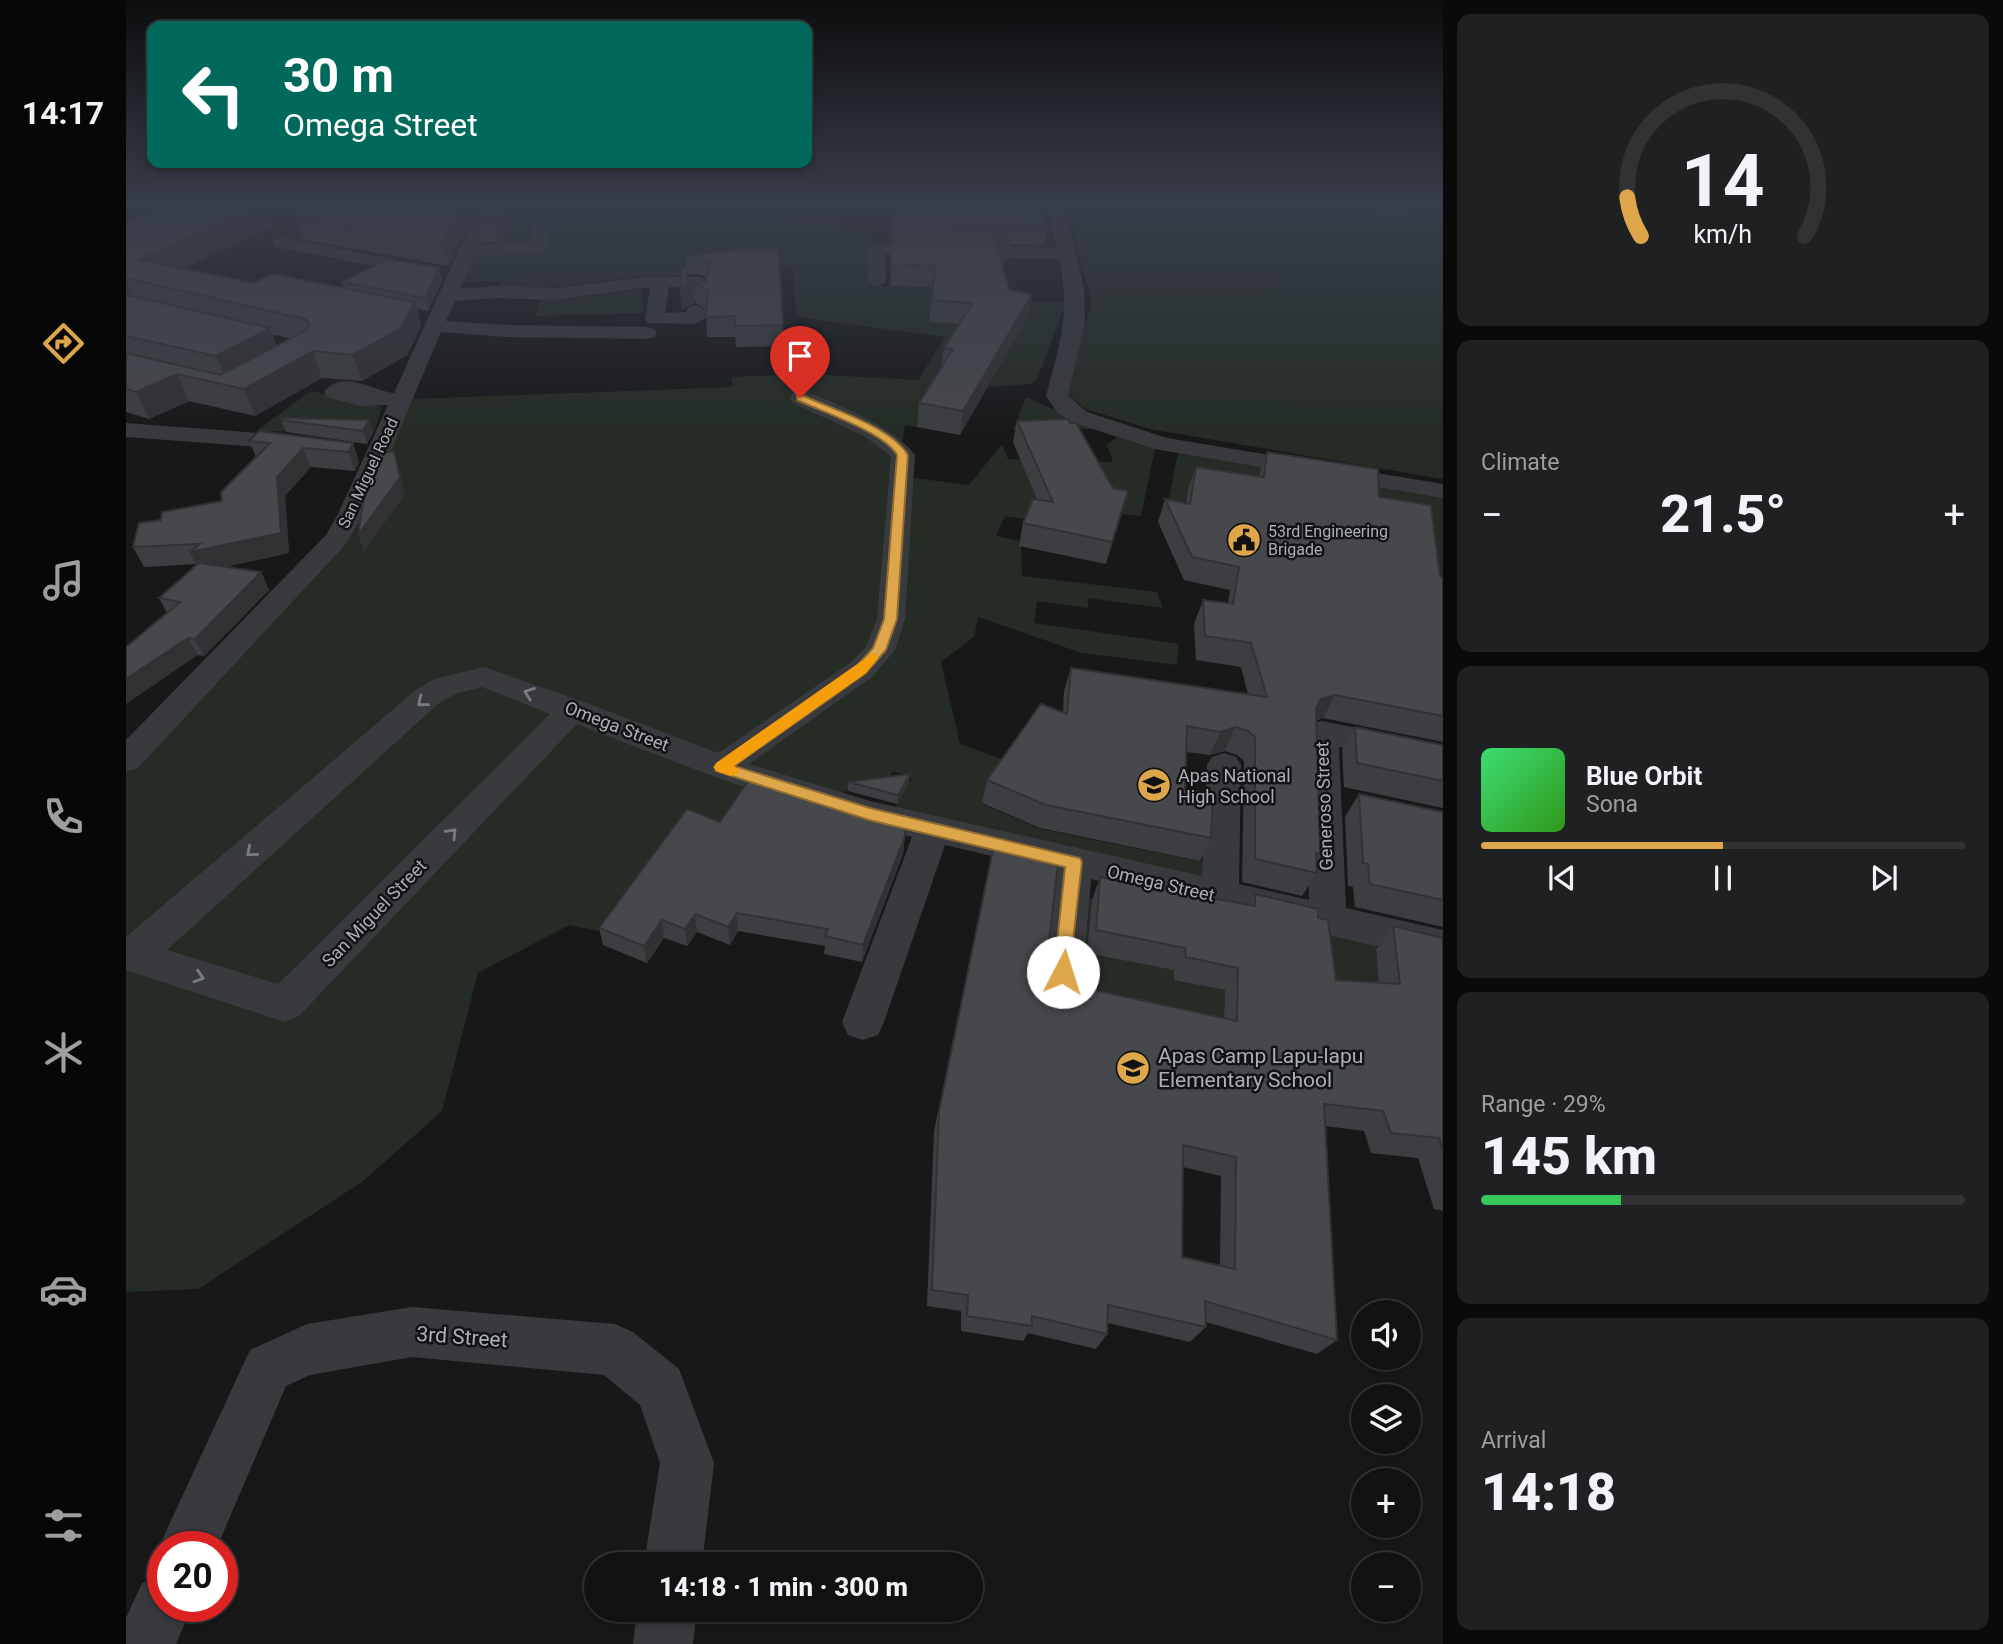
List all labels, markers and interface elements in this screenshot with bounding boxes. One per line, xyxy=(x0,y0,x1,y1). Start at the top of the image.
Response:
text: 30 m xyxy=(283,47,394,104)
icon: left xyxy=(168,49,259,140)
text: 14:17 xyxy=(22,94,104,132)
text: Omega Street xyxy=(283,106,478,144)
text: 14 xyxy=(1681,138,1765,224)
text: km/h xyxy=(1694,220,1752,249)
icon: directions xyxy=(39,319,88,368)
pin xyxy=(770,326,830,398)
icon: arrive xyxy=(781,337,819,375)
street label: San Miguel Road xyxy=(334,415,402,531)
text: Climate xyxy=(1481,449,1560,476)
text: 21.5° xyxy=(1660,484,1786,545)
text: − xyxy=(1481,493,1503,537)
text: + xyxy=(1943,493,1965,537)
public building icon: 53rd Engineering Brigade xyxy=(1225,521,1263,559)
place label: 53rd Engineering Brigade xyxy=(1268,522,1388,559)
icon: music xyxy=(39,556,88,605)
one-way arrow xyxy=(523,687,535,701)
one-way arrow xyxy=(417,693,430,706)
street label: Omega Street xyxy=(562,697,672,755)
street label: Generoso Street xyxy=(1311,741,1337,871)
text: Blue Orbit xyxy=(1586,761,1702,791)
place label: Apas National High School xyxy=(1178,765,1291,807)
school or university icon: Apas National High School xyxy=(1135,766,1173,804)
text: Sona xyxy=(1586,791,1638,818)
icon: phone xyxy=(39,792,88,841)
one-way arrow xyxy=(444,828,457,841)
one-way arrow xyxy=(246,844,259,856)
street label: San Miguel Street xyxy=(318,855,431,971)
icon: previous xyxy=(1543,859,1581,897)
icon: pause xyxy=(1704,859,1742,897)
icon: next xyxy=(1865,859,1903,897)
street label: Omega Street xyxy=(1105,860,1217,906)
position arrow xyxy=(1026,935,1100,1009)
one-way arrow xyxy=(192,968,204,983)
icon: climate xyxy=(39,1028,88,1077)
place label: Apas Camp Lapu-lapu Elementary School xyxy=(1158,1044,1363,1092)
school or university icon: Apas Camp Lapu-lapu Elementary School xyxy=(1114,1049,1152,1087)
text: Range · 29% xyxy=(1481,1091,1606,1118)
text: 145 km xyxy=(1481,1126,1657,1187)
icon: car xyxy=(39,1265,88,1314)
map controls xyxy=(1351,1300,1421,1622)
button: sound xyxy=(1351,1300,1421,1370)
street label: 3rd Street xyxy=(416,1322,508,1352)
button: layers xyxy=(1351,1384,1421,1454)
text: Arrival xyxy=(1481,1427,1546,1454)
text: 14:18 xyxy=(1481,1462,1616,1523)
button: + xyxy=(1351,1468,1421,1538)
icon: filters xyxy=(39,1501,88,1550)
speed limit sign: 20 xyxy=(147,1531,238,1622)
button: − xyxy=(1351,1552,1421,1622)
text: 14:18 · 1 min · 300 m xyxy=(659,1572,908,1602)

